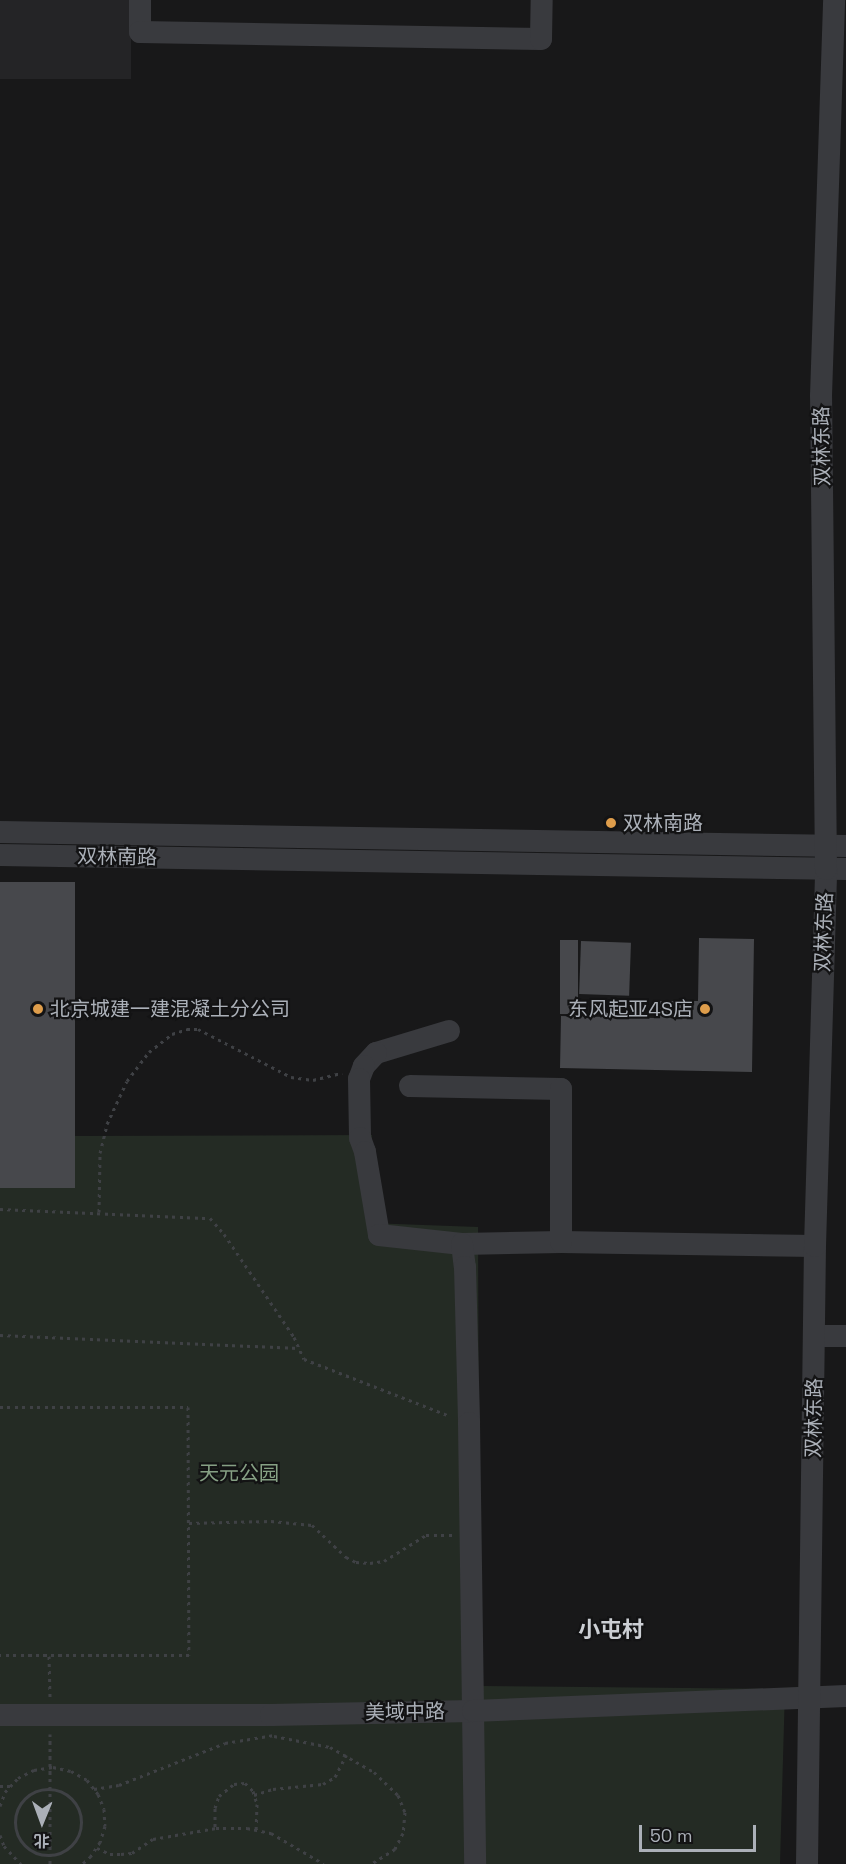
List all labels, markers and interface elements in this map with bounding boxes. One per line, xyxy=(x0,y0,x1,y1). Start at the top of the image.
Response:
street label: 双林东路 xyxy=(809,406,835,486)
place label: 双林南路 xyxy=(623,811,703,835)
marker: 双林南路 xyxy=(604,816,618,830)
street label: 双林南路 xyxy=(77,844,157,870)
street label: 双林东路 xyxy=(811,892,837,972)
place label: 北京城建一建混凝土分公司 xyxy=(50,997,290,1021)
place label: 东风起亚4S店 xyxy=(568,997,693,1021)
marker: 北京城建一建混凝土分公司 xyxy=(31,1002,45,1016)
marker: 东风起亚4S店 xyxy=(698,1002,712,1016)
street label: 双林东路 xyxy=(801,1378,827,1458)
park label: 天元公园 xyxy=(199,1461,279,1485)
district label: 小屯村 xyxy=(578,1617,644,1643)
street label: 美域中路 xyxy=(365,1699,445,1725)
north arrow xyxy=(12,1792,72,1852)
scale bar xyxy=(642,1813,759,1851)
text: 50 m xyxy=(650,1824,692,1847)
text: 北 xyxy=(33,1830,50,1851)

